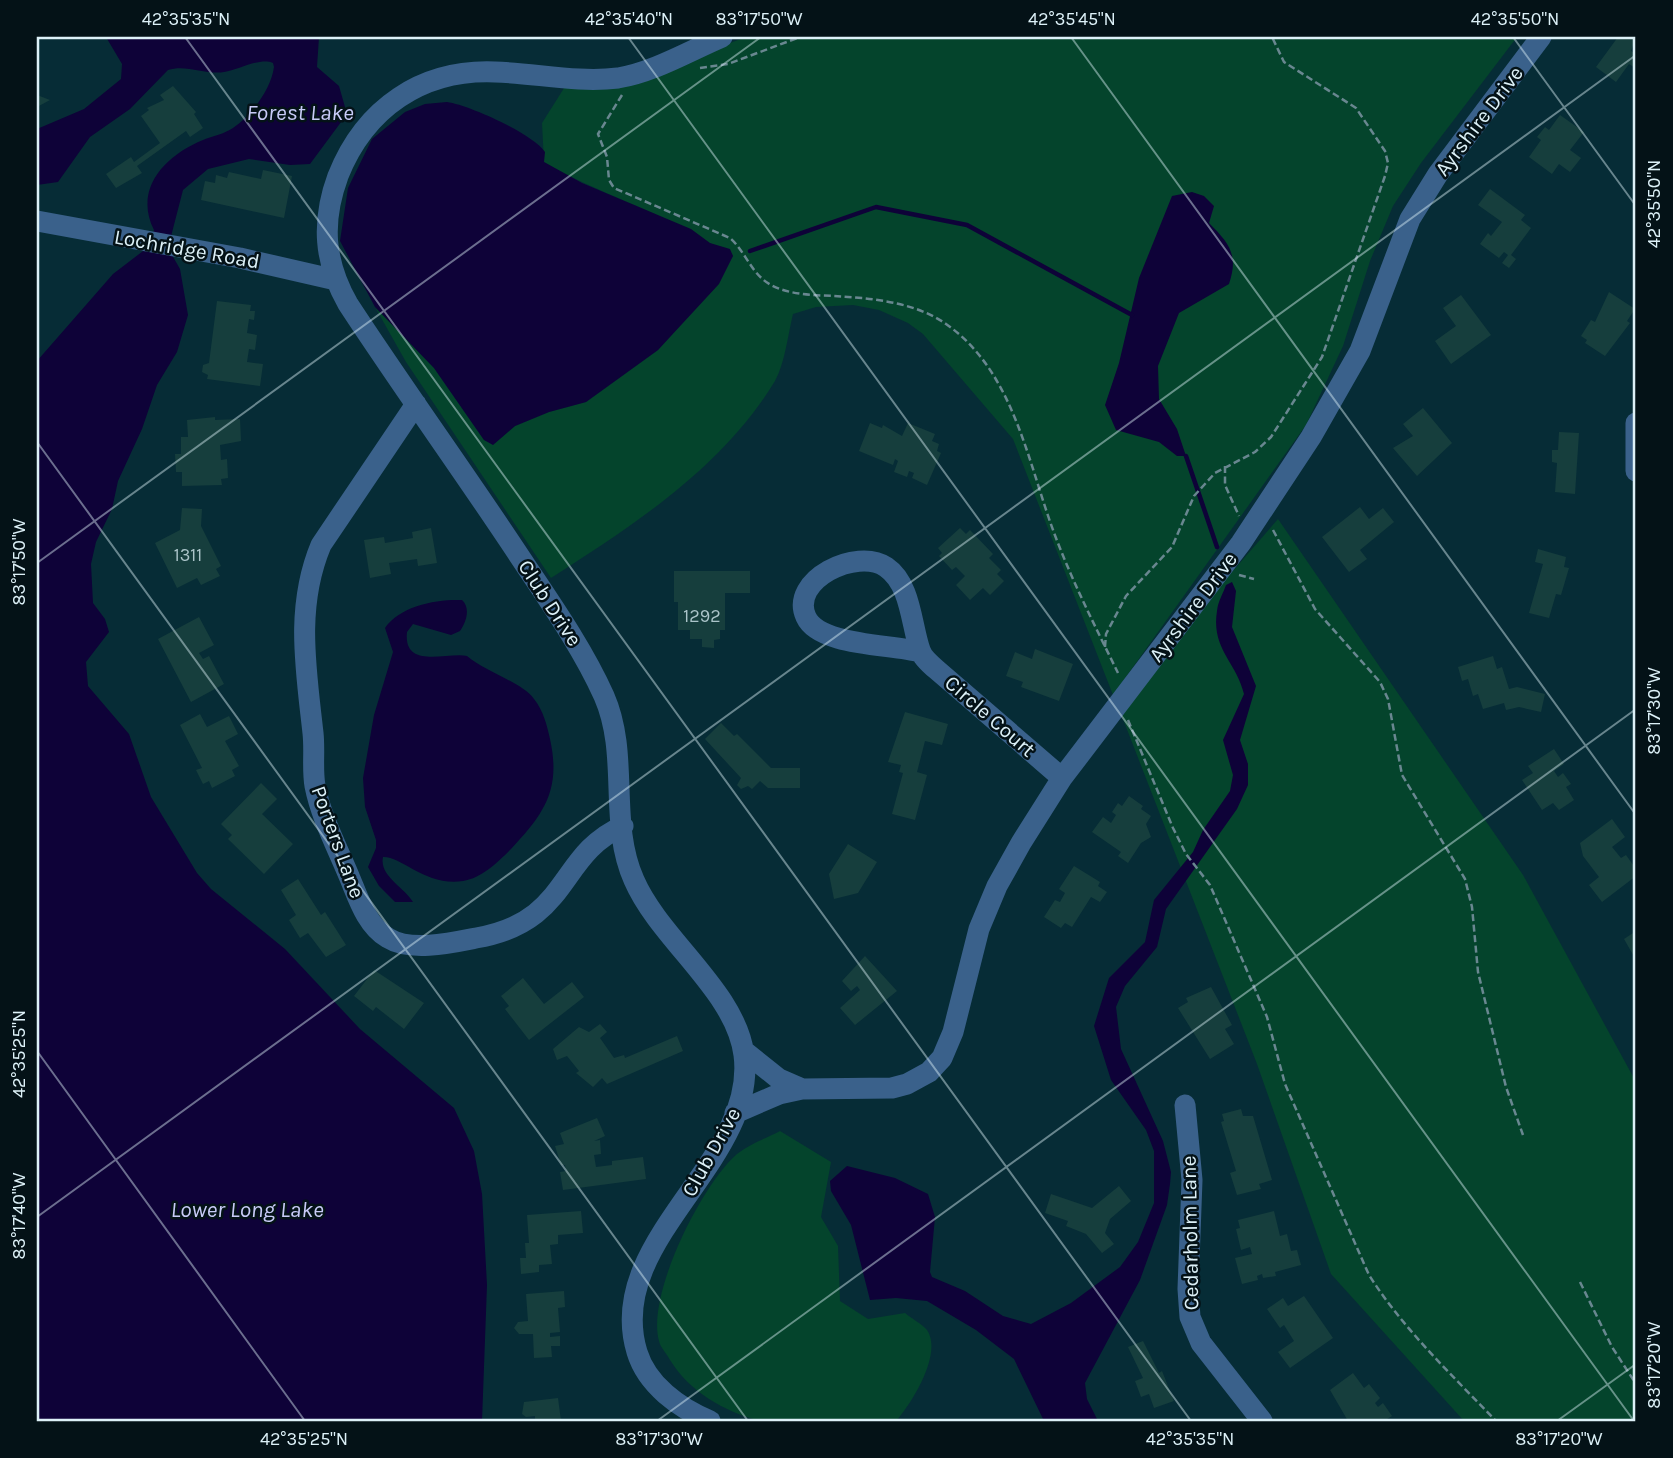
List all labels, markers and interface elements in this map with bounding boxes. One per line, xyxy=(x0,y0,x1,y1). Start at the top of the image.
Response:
text: 42°35'35"N xyxy=(142,8,230,30)
text: 42°35'40"N xyxy=(585,8,673,30)
text: 83°17'50"W xyxy=(715,8,803,30)
text: 42°35'45"N xyxy=(1028,8,1116,30)
text: 42°35'50"N xyxy=(1471,8,1559,30)
street label: Ayrshire Drive xyxy=(1430,61,1528,181)
water label: Forest Lake xyxy=(246,99,354,126)
text: 42°35'50"N xyxy=(1643,160,1665,248)
street label: Lochridge Road xyxy=(113,224,261,274)
text: 83°17'50"W xyxy=(8,518,30,606)
house number: 1311 xyxy=(174,544,202,566)
street label: Ayrshire Drive xyxy=(1144,547,1242,667)
street label: Club Drive xyxy=(513,555,587,651)
house number: 1292 xyxy=(683,605,721,627)
text: 83°17'30"W xyxy=(1643,667,1665,755)
street label: Circle Court xyxy=(940,670,1040,762)
street label: Porters Lane xyxy=(307,783,369,901)
text: 42°35'25"N xyxy=(8,1010,30,1098)
street label: Club Drive xyxy=(677,1103,745,1201)
street label: Cedarholm Lane xyxy=(1177,1155,1203,1311)
text: 83°17'40"W xyxy=(8,1173,30,1259)
water label: Lower Long Lake xyxy=(170,1196,324,1223)
text: 83°17'20"W xyxy=(1643,1321,1665,1409)
text: 42°35'25"N xyxy=(260,1428,348,1450)
text: 83°17'30"W xyxy=(615,1428,703,1450)
text: 42°35'35"N xyxy=(1146,1428,1234,1450)
text: 83°17'20"W xyxy=(1515,1428,1603,1450)

